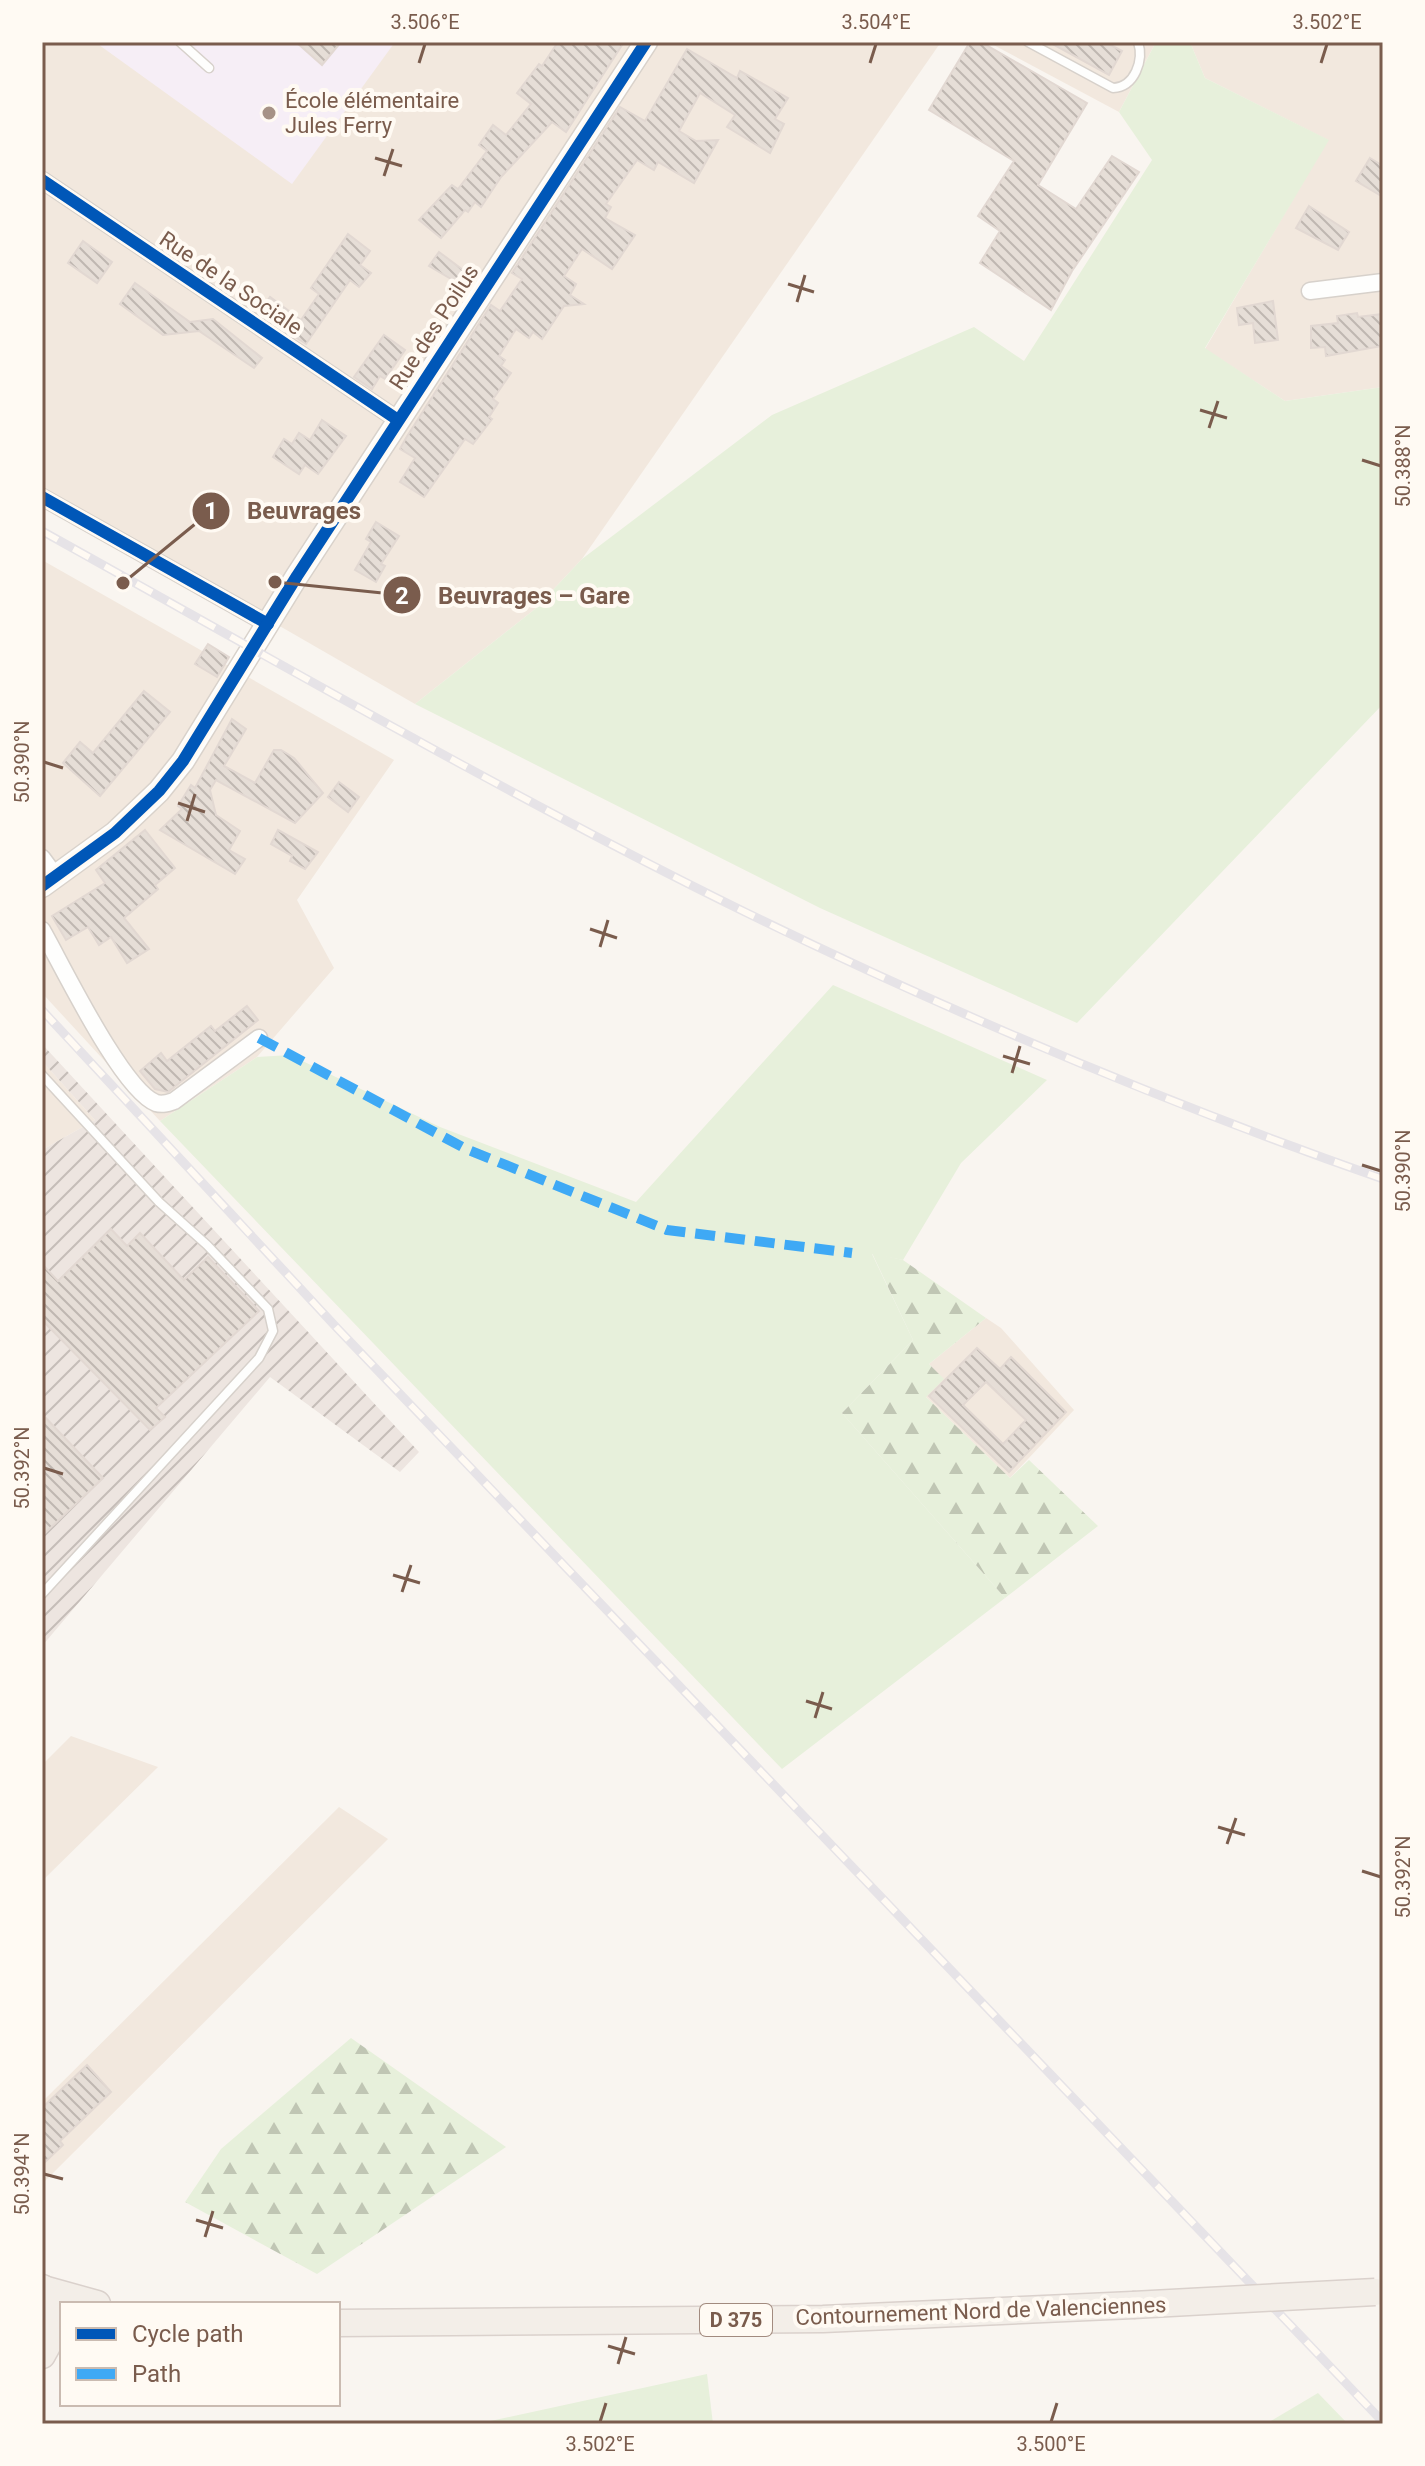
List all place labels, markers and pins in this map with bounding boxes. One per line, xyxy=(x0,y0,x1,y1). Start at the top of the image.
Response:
place label: École élémentaire Jules Ferry xyxy=(285,88,459,138)
marker: École élémentaire Jules Ferry xyxy=(260,104,278,122)
callout: Beuvrages xyxy=(191,487,377,535)
callout: Beuvrages – Gare xyxy=(382,571,646,619)

